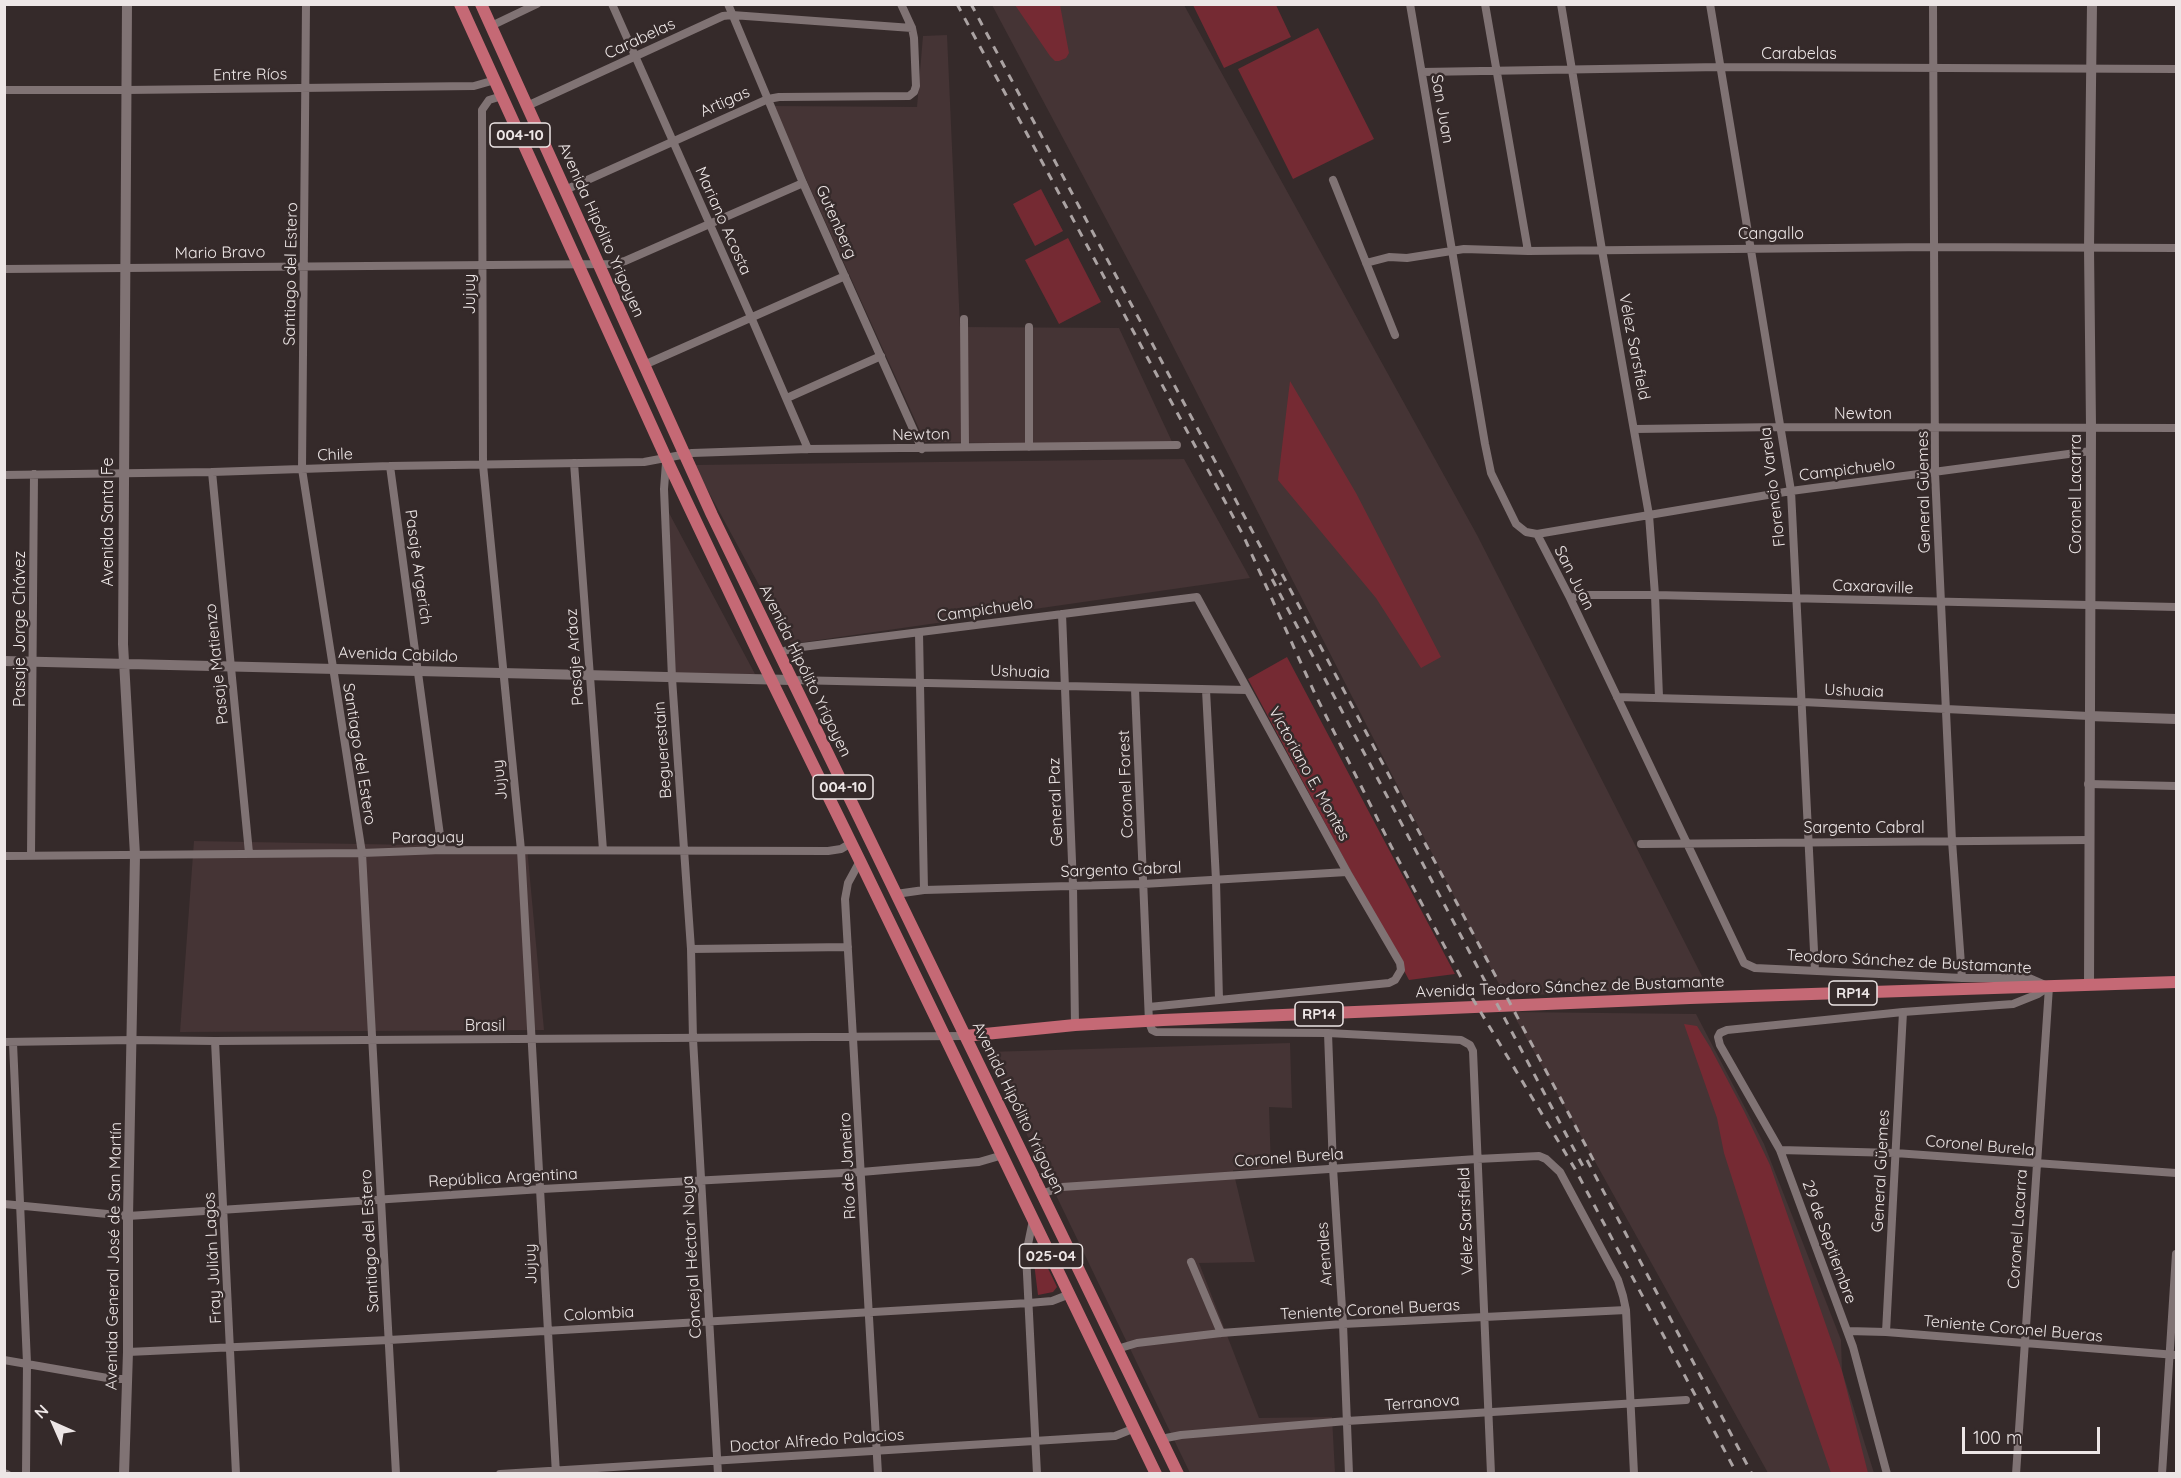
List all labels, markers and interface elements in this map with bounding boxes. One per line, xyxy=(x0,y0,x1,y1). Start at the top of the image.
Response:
street label: Carabelas xyxy=(602,14,678,64)
street label: Carabelas xyxy=(1761,44,1837,64)
street label: Entre Ríos xyxy=(213,65,287,85)
street label: San Juan xyxy=(1427,73,1457,145)
street label: Artigas xyxy=(697,83,753,121)
road number: 004-10 xyxy=(490,123,550,147)
street label: Avenida Hipólito Yrigoyen xyxy=(554,140,648,320)
street label: Mariano Acosta xyxy=(691,164,755,278)
street label: Gutenberg xyxy=(811,182,861,262)
street label: Santiago del Estero xyxy=(280,202,302,346)
street label: Cangallo xyxy=(1738,224,1804,244)
street label: Mario Bravo xyxy=(175,243,265,263)
street label: Jujuy xyxy=(460,274,480,314)
street label: Vélez Sarsfield xyxy=(1614,292,1654,402)
street label: Newton xyxy=(1834,404,1892,424)
street label: Newton xyxy=(892,425,950,445)
street label: Florencio Varela xyxy=(1756,426,1790,548)
street label: General Güemes xyxy=(1913,431,1935,553)
street label: Coronel Lacarra xyxy=(2066,434,2086,554)
street label: Chile xyxy=(317,445,353,465)
street label: Campichuelo xyxy=(1798,455,1896,485)
street label: Avenida Santa Fe xyxy=(98,457,118,587)
street label: Pasaje Argerich xyxy=(400,508,436,626)
street label: San Juan xyxy=(1550,543,1598,613)
street label: Pasaje Jorge Chávez xyxy=(10,551,30,707)
street label: Caxaraville xyxy=(1832,576,1914,598)
street label: Avenida Hipólito Yrigoyen xyxy=(755,582,855,760)
street label: Campichuelo xyxy=(936,594,1034,626)
street label: Pasaje Matienzo xyxy=(201,603,233,725)
street label: Pasaje Aráoz xyxy=(562,608,588,706)
street label: Avenida Cabildo xyxy=(338,643,458,667)
street label: Ushuaia xyxy=(990,661,1050,683)
street label: Ushuaia xyxy=(1824,680,1884,702)
street label: Santiago del Estero xyxy=(338,682,380,826)
street label: Beguerestain xyxy=(650,701,676,799)
street label: Victoriano E. Montes xyxy=(1264,704,1354,844)
street label: Coronel Forest xyxy=(1115,730,1137,838)
street label: General Paz xyxy=(1045,757,1067,847)
street label: Jujuy xyxy=(488,759,512,801)
road number: 004-10 xyxy=(813,775,873,799)
street label: Sargento Cabral xyxy=(1803,818,1925,838)
street label: Paraguay xyxy=(392,828,464,848)
street label: Sargento Cabral xyxy=(1060,858,1182,882)
street label: Teodoro Sánchez de Bustamante xyxy=(1786,946,2032,978)
street label: Avenida Teodoro Sánchez de Bustamante xyxy=(1415,972,1725,1002)
road number: RP14 xyxy=(1829,981,1877,1005)
road number: RP14 xyxy=(1295,1002,1343,1026)
street label: Brasil xyxy=(465,1016,505,1036)
street label: Avenida Hipólito Yrigoyen xyxy=(968,1019,1068,1197)
street label: General Güemes xyxy=(1868,1109,1894,1233)
street label: Río de Janeiro xyxy=(836,1112,860,1220)
street label: Avenida General José de San Martín xyxy=(102,1122,126,1390)
street label: Coronel Burela xyxy=(1925,1132,2035,1160)
street label: Coronel Burela xyxy=(1234,1145,1344,1171)
street label: República Argentina xyxy=(428,1164,578,1192)
street label: Vélez Sarsfield xyxy=(1455,1167,1477,1275)
street label: Santiago del Estero xyxy=(357,1169,383,1313)
street label: Coronel Lacarra xyxy=(2004,1169,2032,1289)
street label: Concejal Héctor Noya xyxy=(678,1175,706,1339)
street label: 29 de Septiembre xyxy=(1798,1178,1860,1306)
street label: Fray Julián Lagos xyxy=(200,1192,226,1324)
street label: Arenales xyxy=(1313,1221,1337,1287)
street label: Jujuy xyxy=(521,1243,541,1285)
road number: 025-04 xyxy=(1020,1244,1082,1268)
street label: Teniente Coronel Bueras xyxy=(1280,1296,1460,1324)
street label: Colombia xyxy=(563,1303,635,1325)
street label: Teniente Coronel Bueras xyxy=(1922,1312,2104,1346)
street label: Terranova xyxy=(1384,1391,1460,1415)
north arrow xyxy=(24,1394,84,1454)
text: N xyxy=(30,1400,52,1423)
scale bar xyxy=(1965,1415,2103,1453)
street label: Doctor Alfredo Palacios xyxy=(729,1425,905,1457)
text: 100 m xyxy=(1973,1426,2022,1449)

